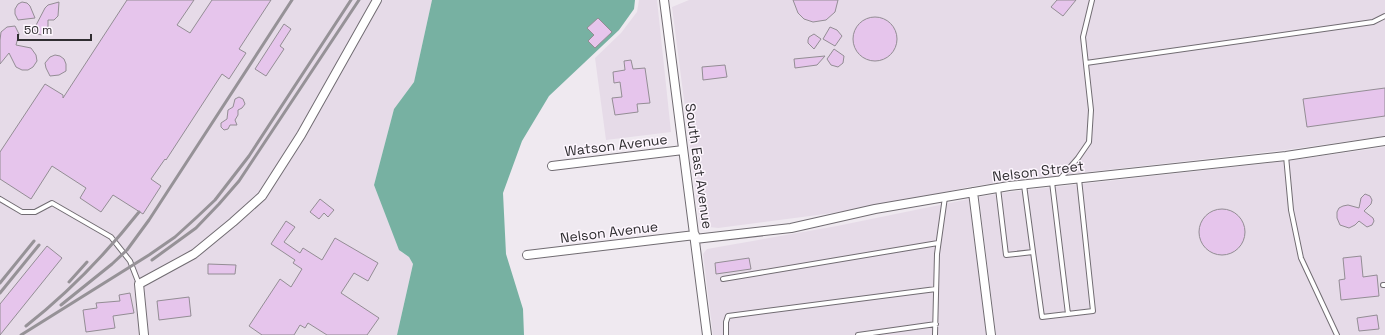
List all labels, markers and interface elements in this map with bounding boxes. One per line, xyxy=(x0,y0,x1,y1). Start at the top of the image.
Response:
scale bar xyxy=(18,16,91,42)
text: 50 m xyxy=(24,22,52,38)
street label: South East Avenue xyxy=(681,102,717,230)
street label: Watson Avenue xyxy=(563,130,669,160)
street label: Nelson Street xyxy=(991,156,1085,186)
street label: Nelson Avenue xyxy=(559,217,659,247)

